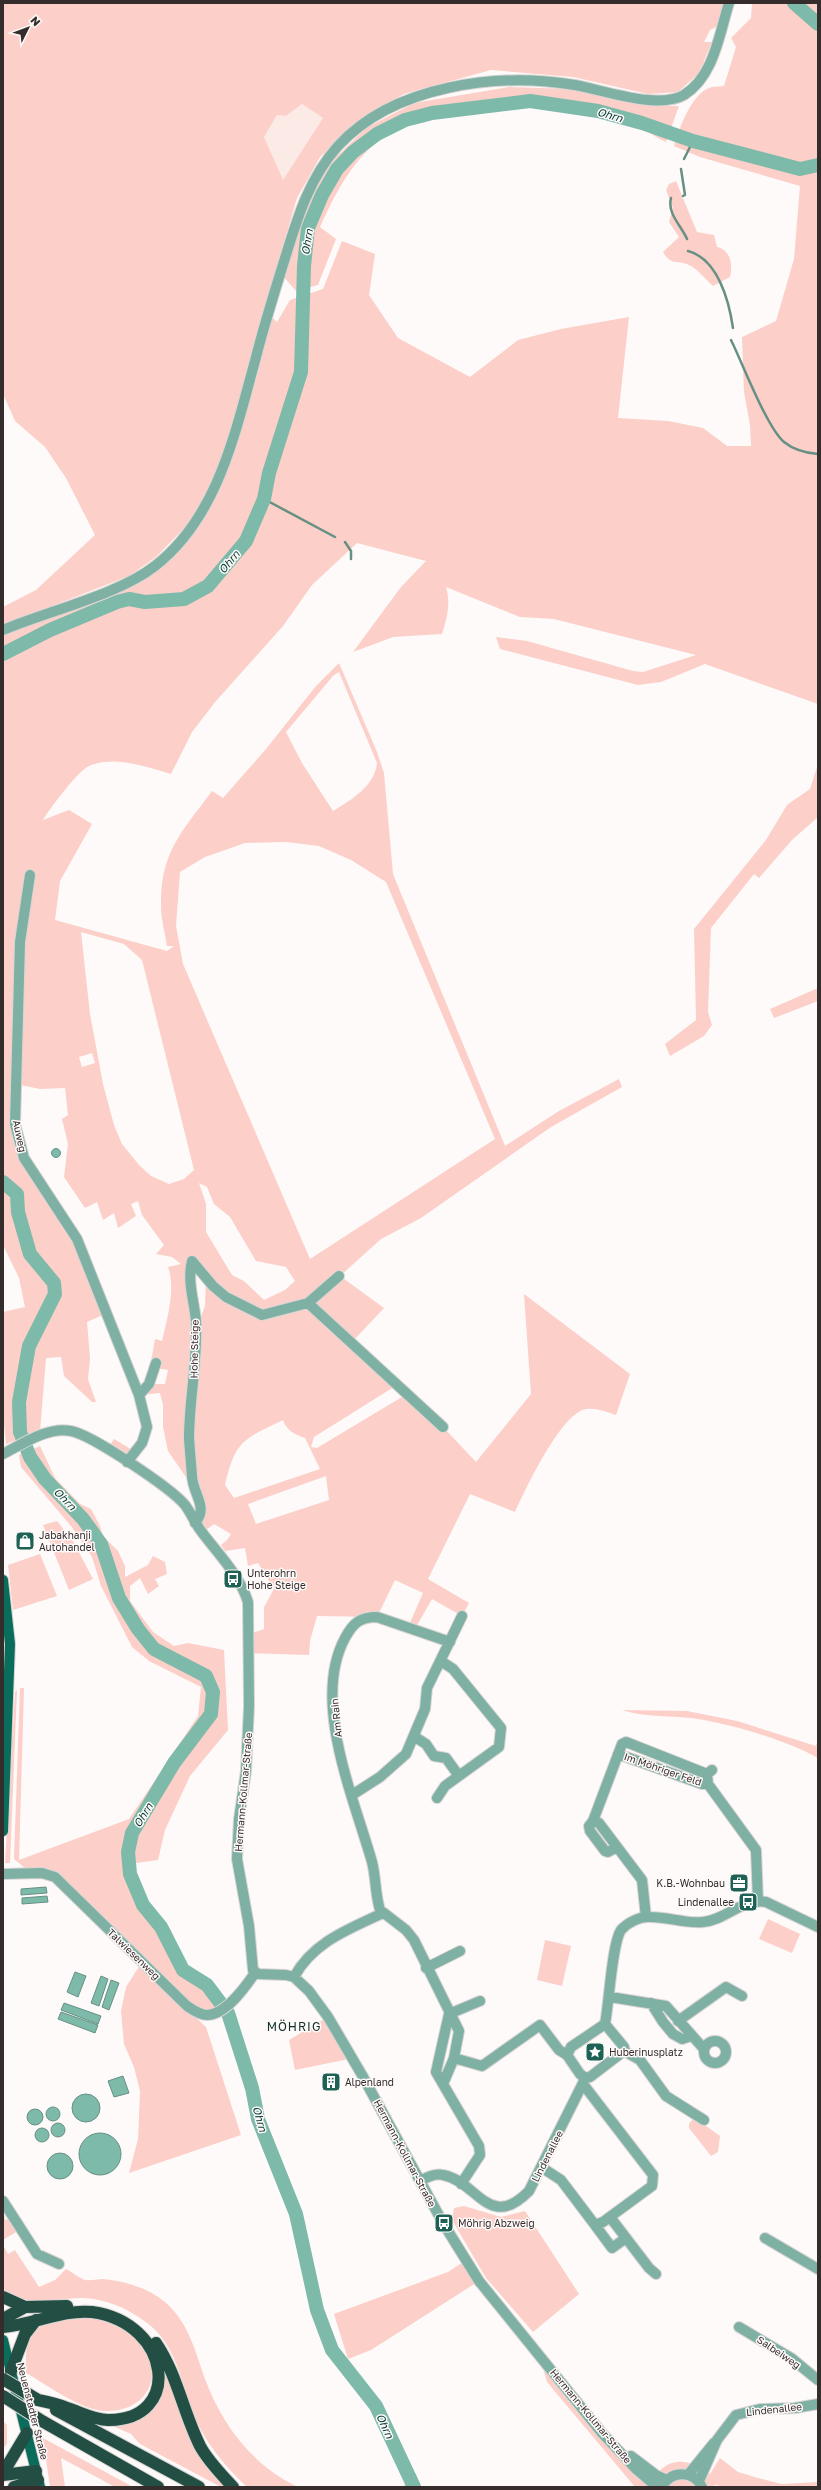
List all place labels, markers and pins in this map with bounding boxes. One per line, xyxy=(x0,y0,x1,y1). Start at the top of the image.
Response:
place label: Jabakhanji Autohandel xyxy=(39,1529,95,1553)
shop icon: Jabakhanji Autohandel xyxy=(14,1530,36,1552)
place label: Unterohrn Hohe Steige xyxy=(247,1567,306,1591)
bus stop icon: Unterohrn Hohe Steige xyxy=(222,1568,244,1590)
office icon: K.B.-Wohnbau xyxy=(728,1872,750,1894)
place label: K.B.-Wohnbau xyxy=(656,1877,725,1889)
bus stop icon: Lindenallee xyxy=(737,1891,759,1913)
place label: Lindenallee xyxy=(678,1896,734,1908)
place icon: Huberinusplatz xyxy=(584,2041,606,2063)
place label: Huberinusplatz xyxy=(609,2046,683,2058)
building icon: Alpenland xyxy=(320,2071,342,2093)
place label: Alpenland xyxy=(345,2076,394,2088)
bus stop icon: Möhrig Abzweig xyxy=(433,2212,455,2234)
place label: Möhrig Abzweig xyxy=(458,2217,535,2229)

